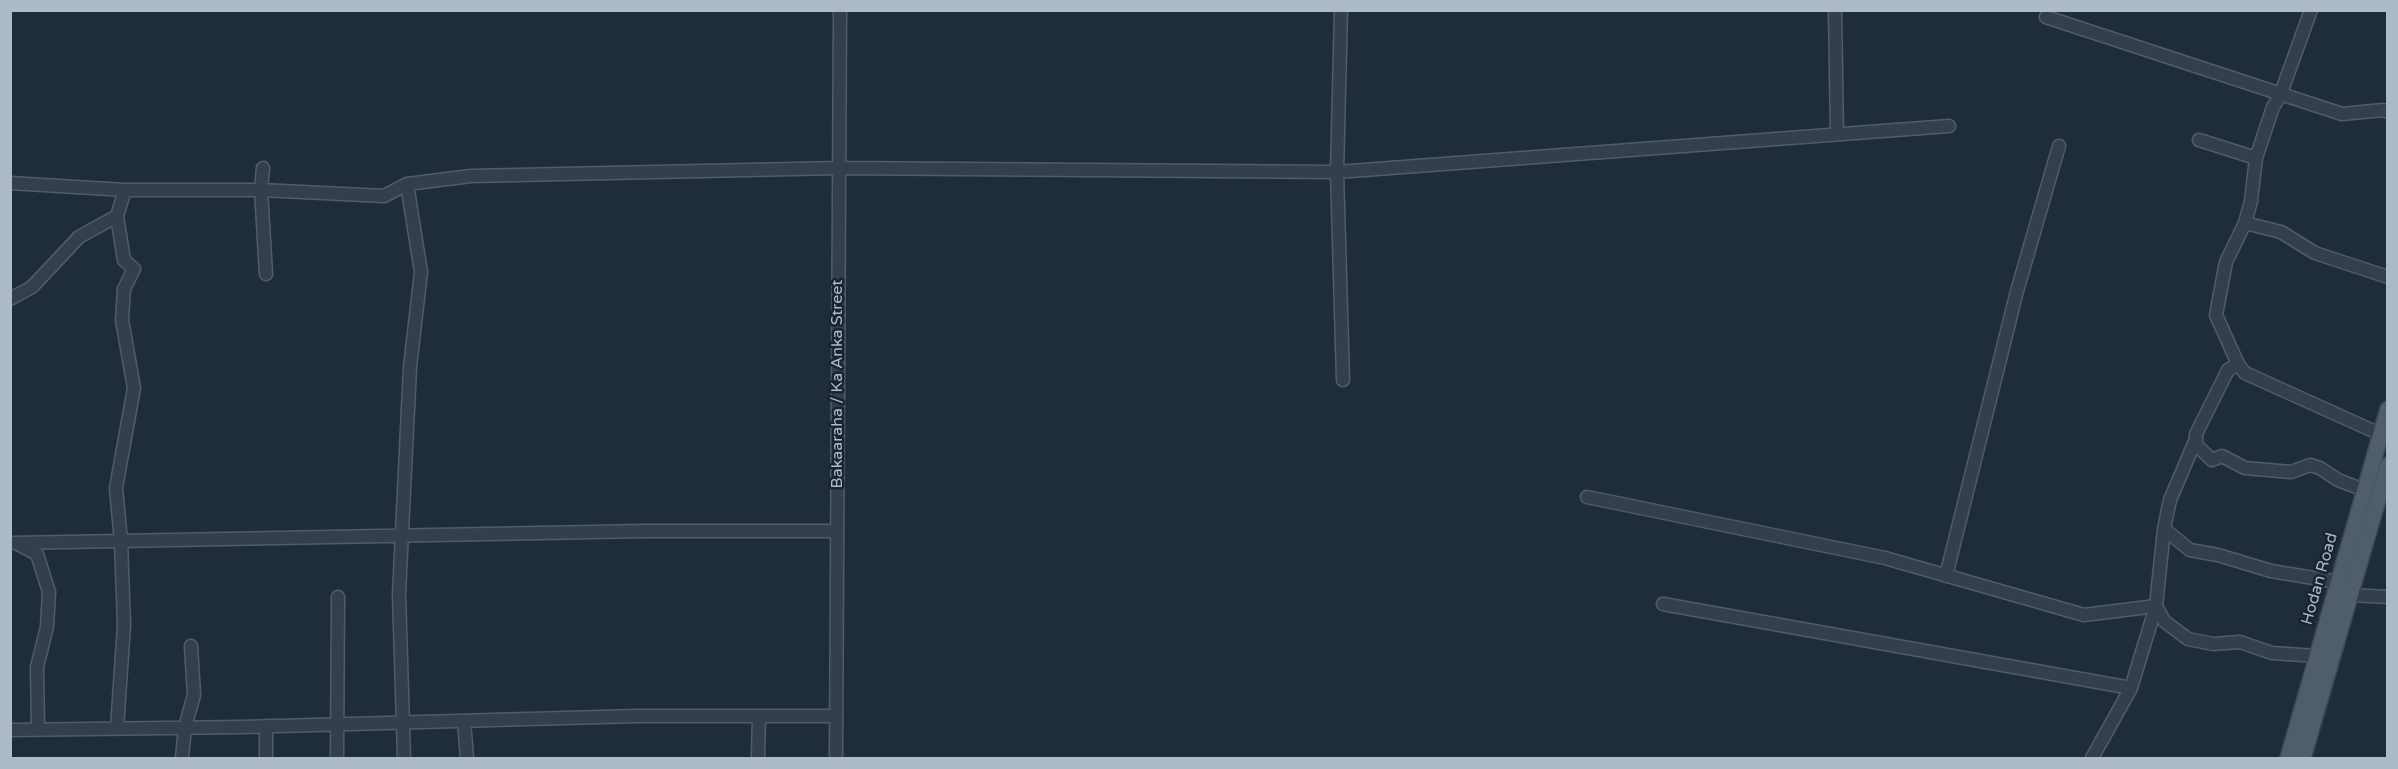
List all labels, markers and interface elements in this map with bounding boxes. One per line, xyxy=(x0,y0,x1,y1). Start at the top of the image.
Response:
street label: Bakaaraha / Ka Anka Street xyxy=(828,280,848,488)
street label: Hodan Road xyxy=(2298,531,2342,627)

